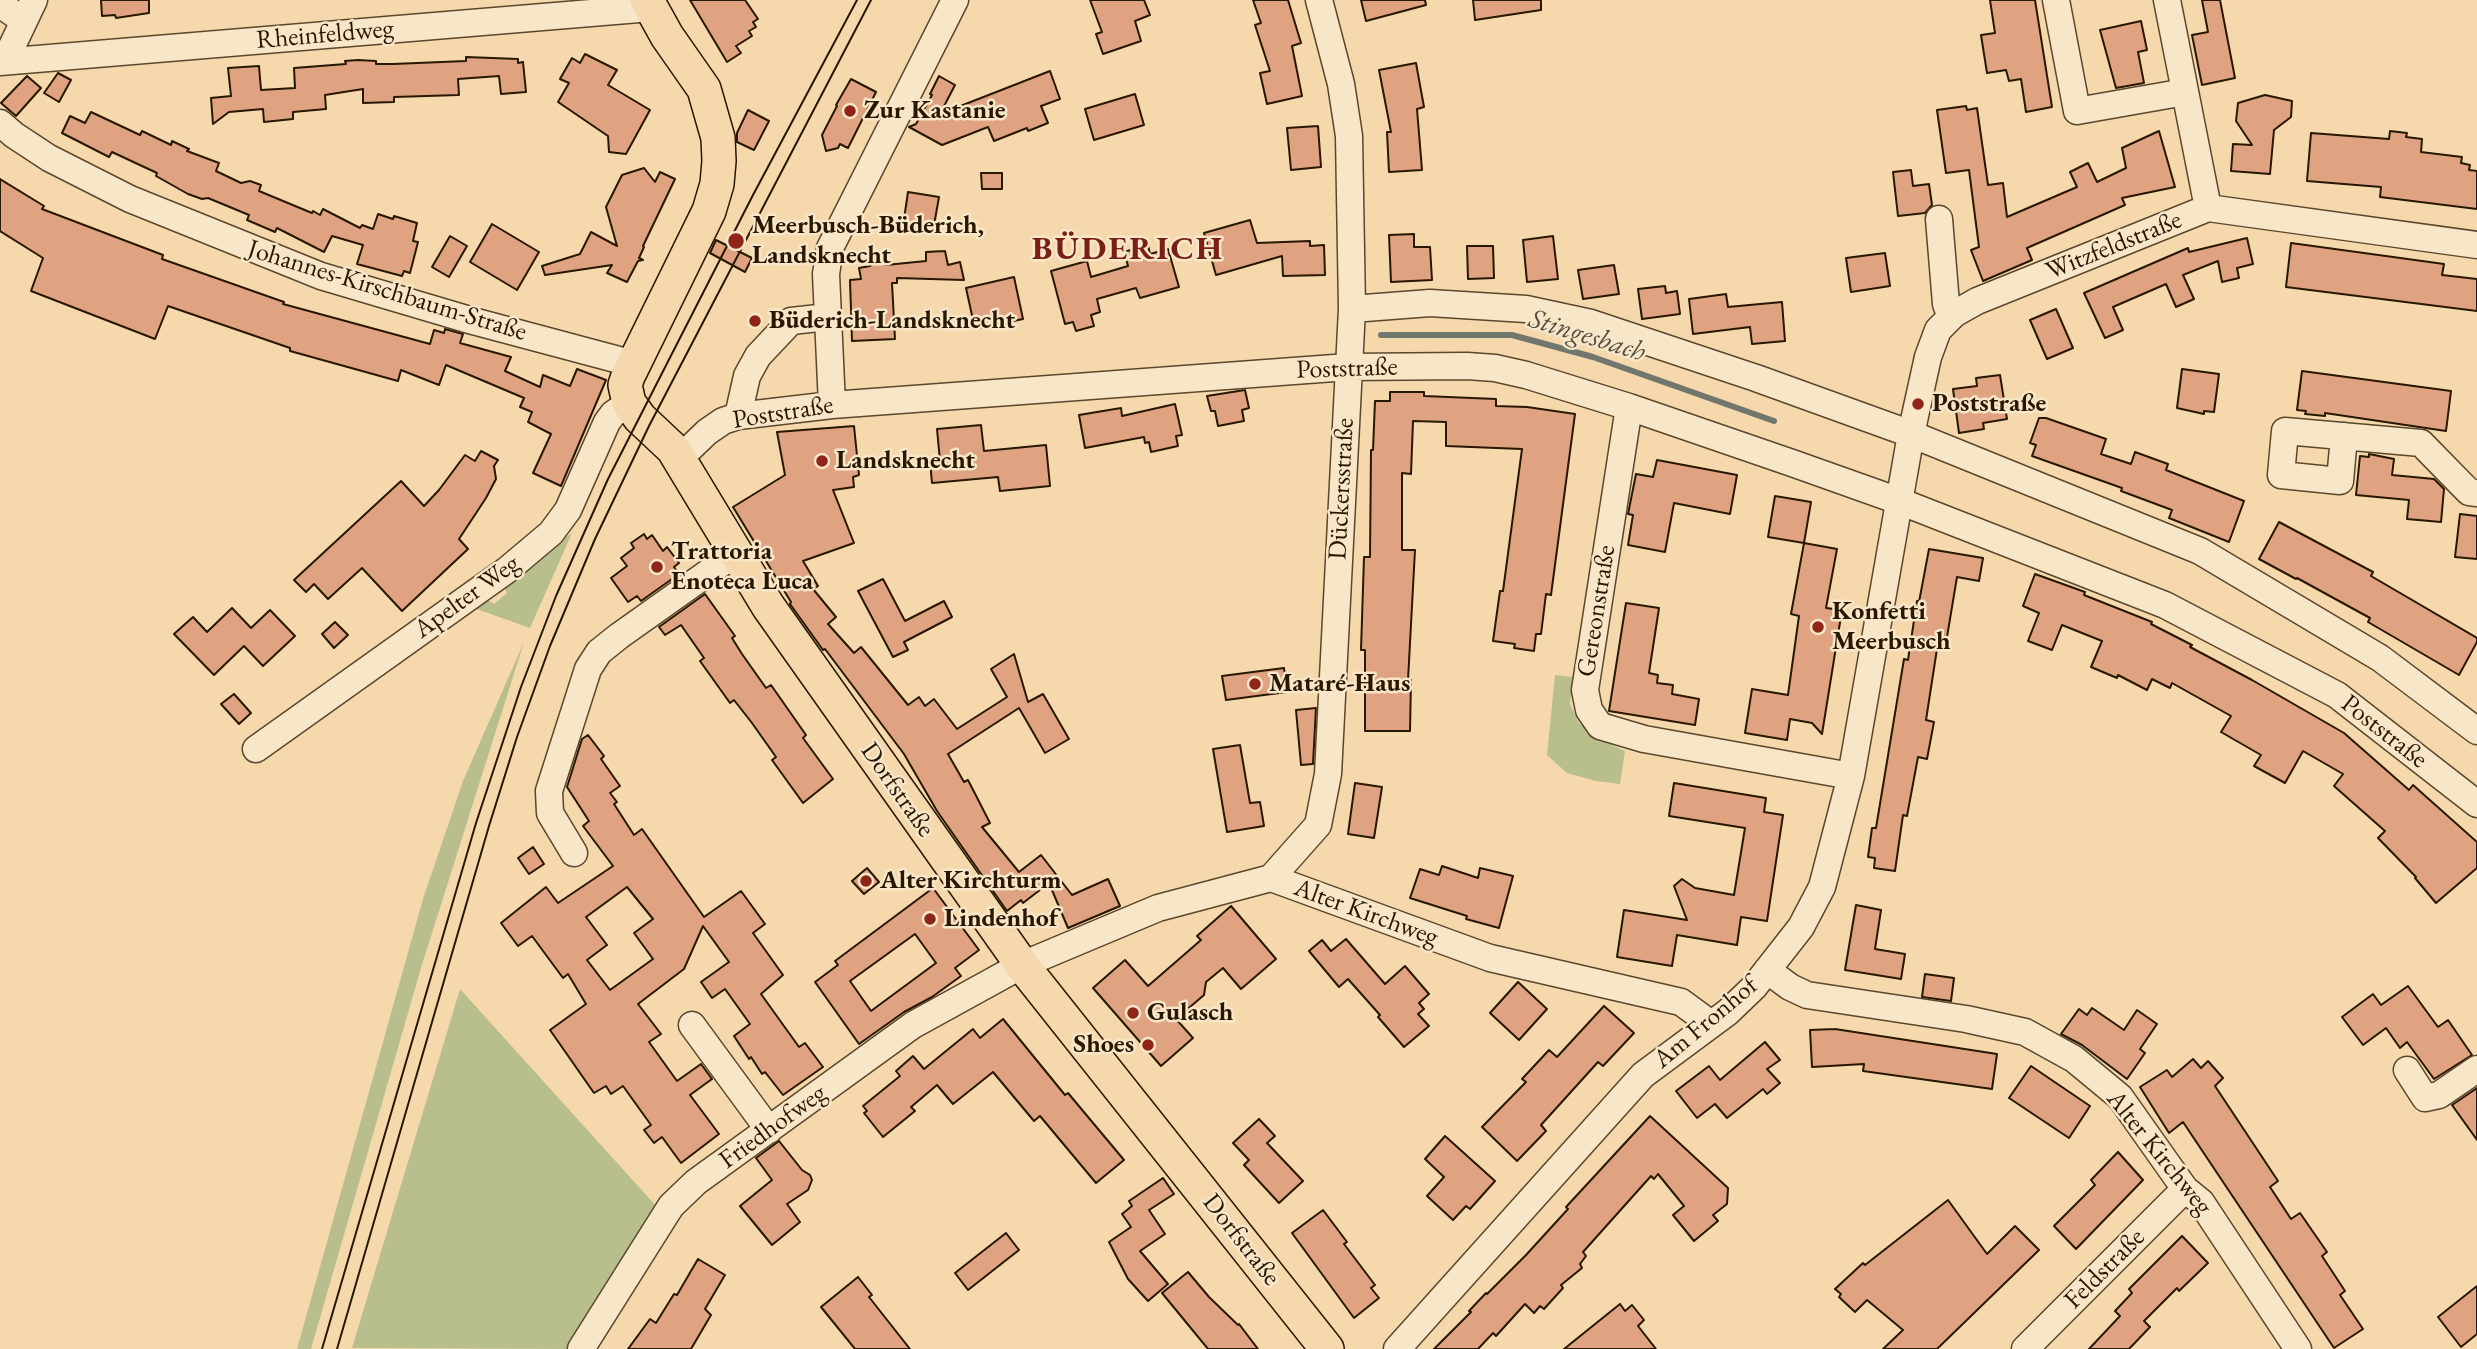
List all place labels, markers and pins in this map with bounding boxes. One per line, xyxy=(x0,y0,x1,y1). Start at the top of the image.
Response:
place label: Zur Kastanie xyxy=(864,95,1006,127)
marker: Zur Kastanie xyxy=(842,103,858,119)
place label: Meerbusch-Büderich, Landsknecht xyxy=(752,210,984,272)
marker: Meerbusch-Büderich, Landsknecht xyxy=(726,231,746,251)
place label: Büderich-Landsknecht xyxy=(769,305,1015,337)
marker: Büderich-Landsknecht xyxy=(747,313,763,329)
place label: Poststraße xyxy=(1932,388,2046,420)
marker: Poststraße xyxy=(1910,396,1926,412)
place label: Landsknecht xyxy=(836,445,975,477)
marker: Landsknecht xyxy=(814,453,830,469)
place label: Trattoria Enoteca Luca xyxy=(671,536,813,598)
marker: Trattoria Enoteca Luca xyxy=(649,559,665,575)
place label: Konfetti Meerbusch xyxy=(1832,596,1951,658)
marker: Konfetti Meerbusch xyxy=(1810,619,1826,635)
place label: Mataré-Haus xyxy=(1269,668,1410,700)
marker: Mataré-Haus xyxy=(1247,676,1263,692)
place label: Alter Kirchturm xyxy=(880,865,1062,897)
marker: Alter Kirchturm xyxy=(858,873,874,889)
place label: Lindenhof xyxy=(944,903,1058,935)
marker: Lindenhof xyxy=(922,911,938,927)
place label: Gulasch xyxy=(1147,997,1233,1029)
marker: Gulasch xyxy=(1125,1005,1141,1021)
place label: Shoes xyxy=(1073,1029,1134,1061)
marker: Shoes xyxy=(1140,1037,1156,1053)

